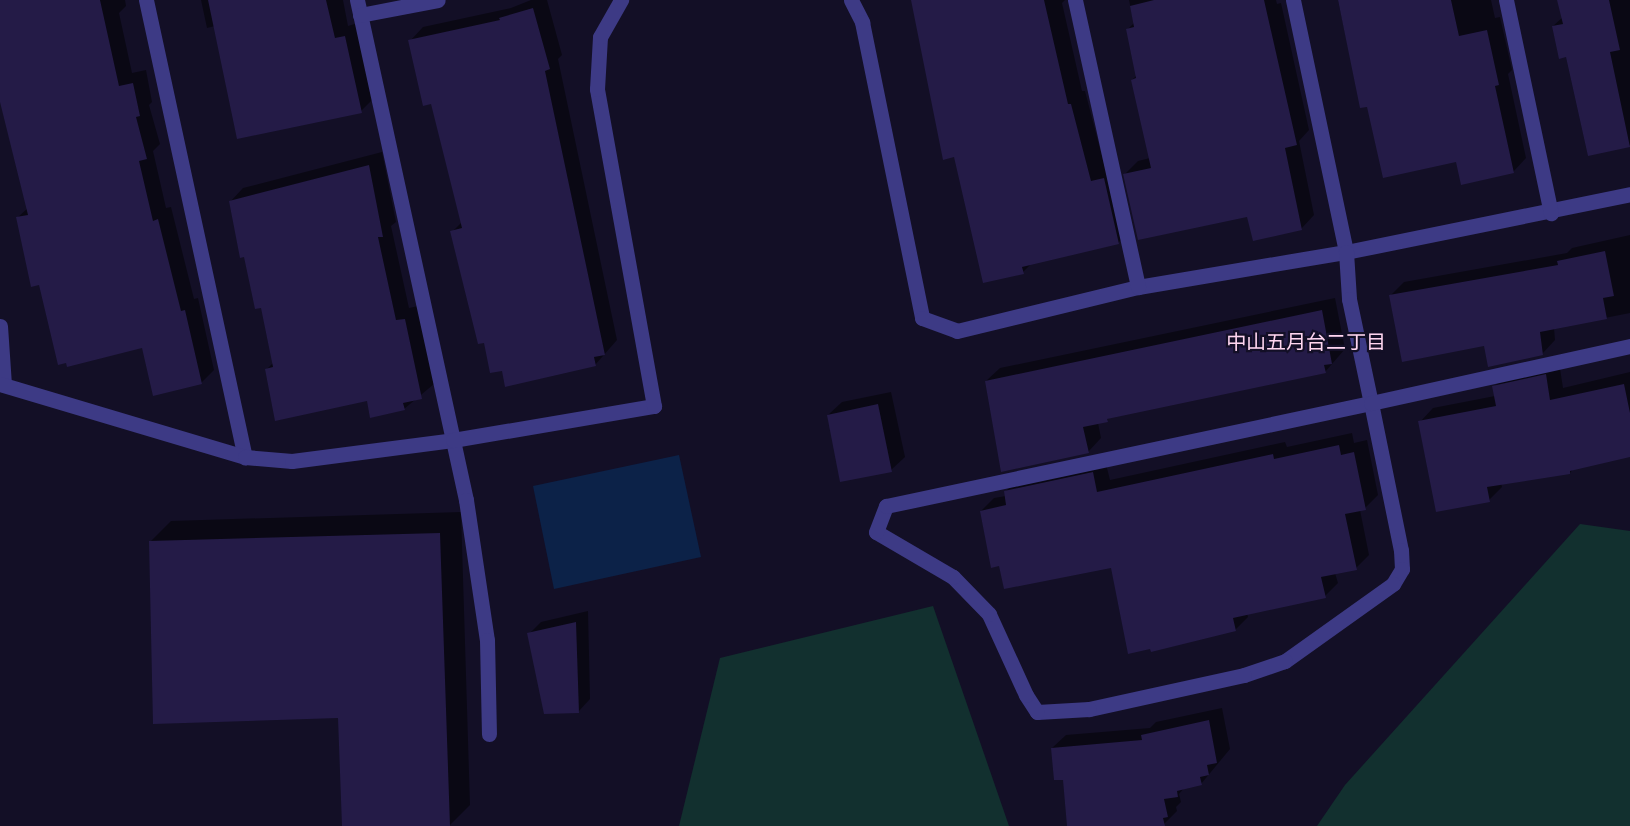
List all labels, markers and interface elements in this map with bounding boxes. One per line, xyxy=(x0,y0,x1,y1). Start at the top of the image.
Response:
district label: 中山五月台二丁目 xyxy=(1226,330,1386,354)

